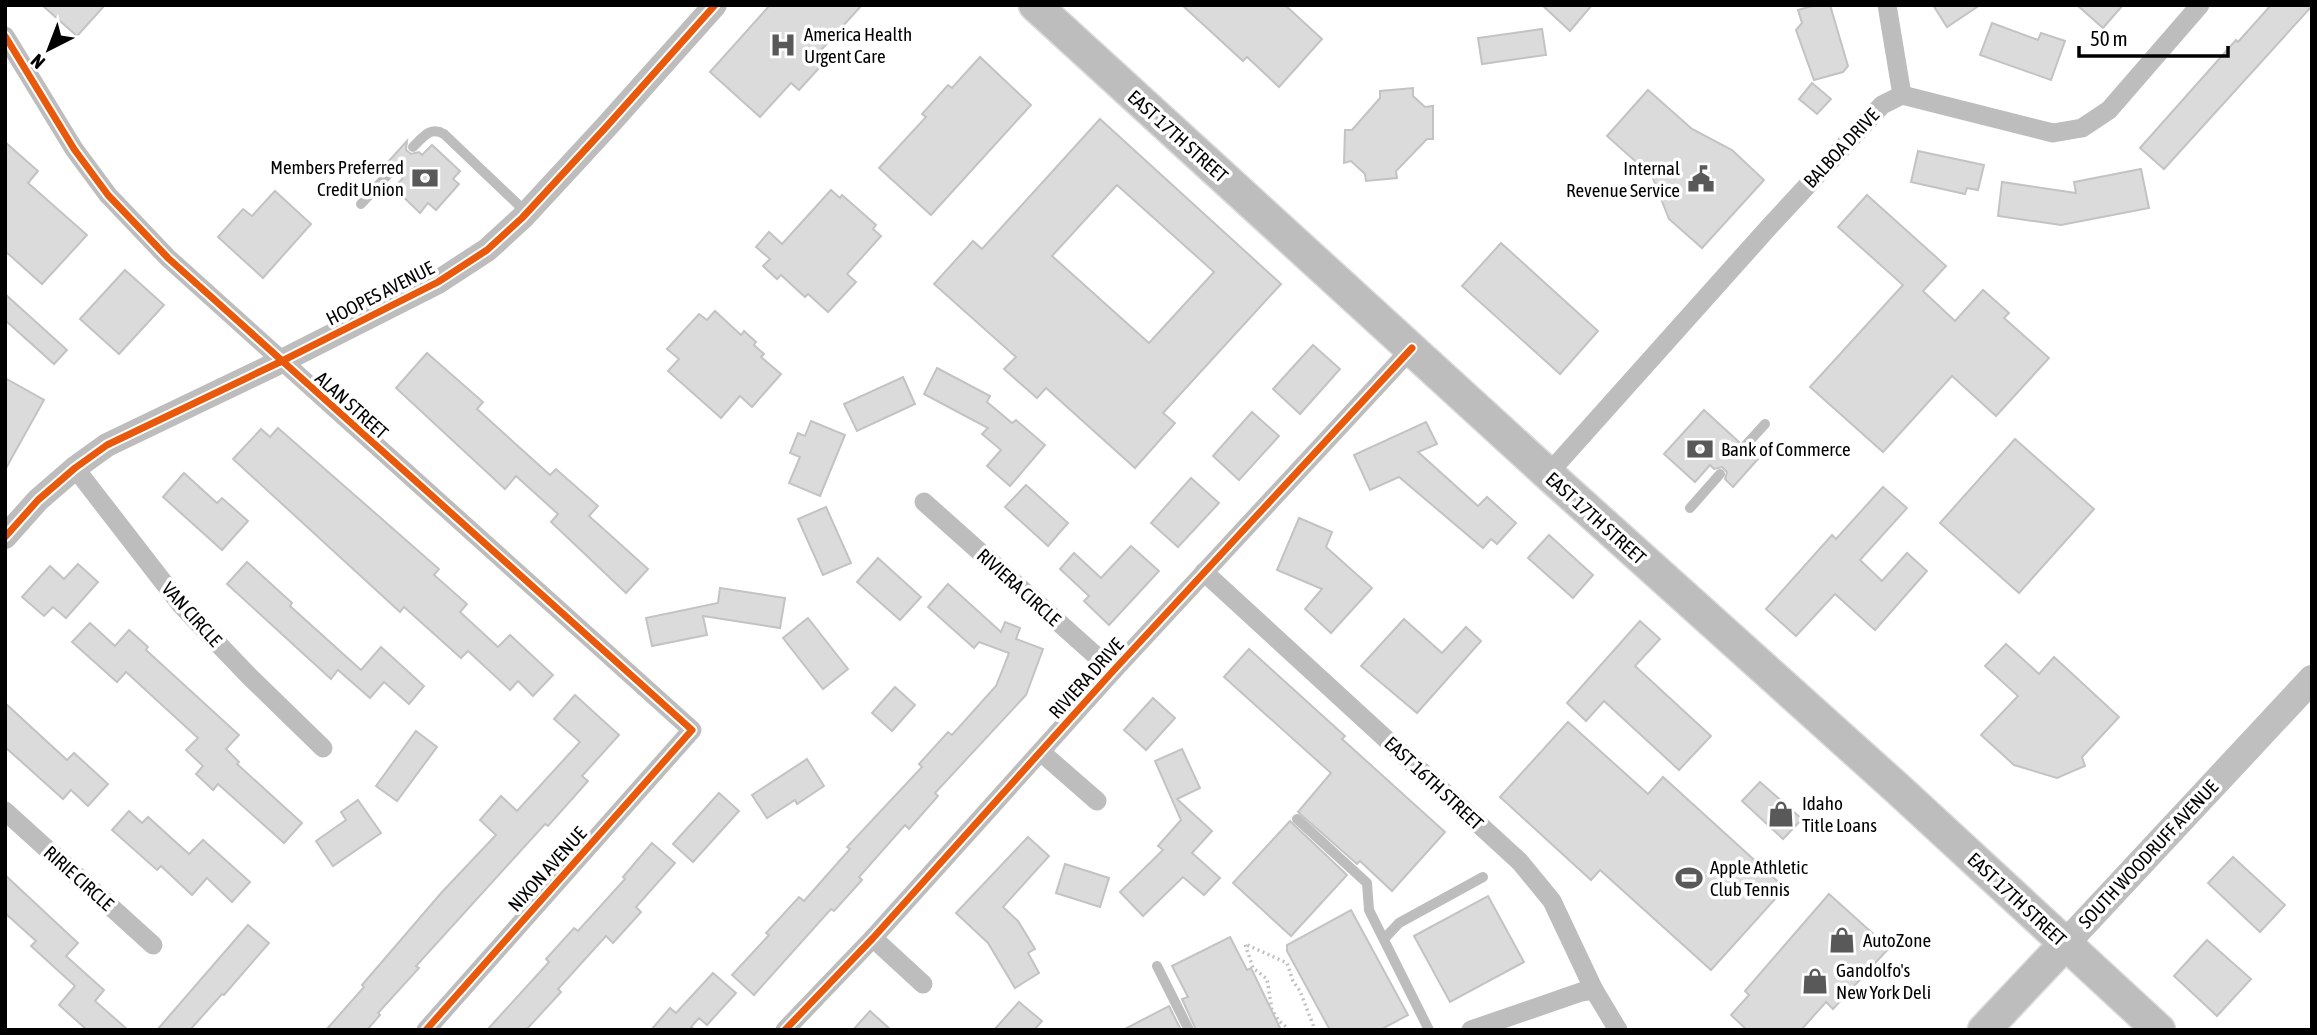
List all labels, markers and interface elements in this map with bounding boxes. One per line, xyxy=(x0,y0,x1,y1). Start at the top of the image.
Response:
north arrow xyxy=(14,14,84,84)
scale bar xyxy=(2079,14,2228,58)
place label: America Health Urgent Care xyxy=(804,23,912,67)
text: 50 m xyxy=(2090,26,2128,50)
hospital icon: America Health Urgent Care xyxy=(768,30,798,60)
text: N xyxy=(26,50,49,74)
street label: EAST 17TH STREET xyxy=(1124,85,1233,187)
street label: BALBOA DRIVE xyxy=(1799,104,1883,192)
place label: Members Preferred Credit Union xyxy=(270,156,404,200)
place label: Internal Revenue Service xyxy=(1566,157,1680,201)
bank icon: Members Preferred Credit Union xyxy=(410,163,440,193)
public building icon: Internal Revenue Service xyxy=(1686,164,1716,194)
street label: HOOPES AVENUE xyxy=(322,256,438,330)
street label: ALAN STREET xyxy=(311,367,393,444)
bank icon: Bank of Commerce xyxy=(1685,434,1715,464)
place label: Bank of Commerce xyxy=(1721,438,1851,460)
street label: EAST 17TH STREET xyxy=(1542,467,1651,569)
street label: RIVIERA CIRCLE xyxy=(973,544,1065,630)
street label: VAN CIRCLE xyxy=(157,577,227,651)
street label: RIVIERA DRIVE xyxy=(1044,633,1128,723)
street label: EAST 16TH STREET xyxy=(1380,732,1488,835)
street label: SOUTH WOODRUFF AVENUE xyxy=(2074,775,2222,933)
place label: Idaho Title Loans xyxy=(1802,792,1877,836)
shop icon: Idaho Title Loans xyxy=(1766,799,1796,829)
street label: NIXON AVENUE xyxy=(503,822,591,916)
street label: RIRIE CIRCLE xyxy=(40,841,118,915)
street label: EAST 17TH STREET xyxy=(1963,848,2071,951)
place label: Apple Athletic Club Tennis xyxy=(1710,856,1809,900)
sports icon: Apple Athletic Club Tennis xyxy=(1674,863,1704,893)
shop icon: AutoZone xyxy=(1827,925,1857,955)
place label: AutoZone xyxy=(1863,929,1931,951)
place label: Gandolfo's New York Deli xyxy=(1836,959,1931,1003)
shop icon: Gandolfo's New York Deli xyxy=(1800,966,1830,996)

